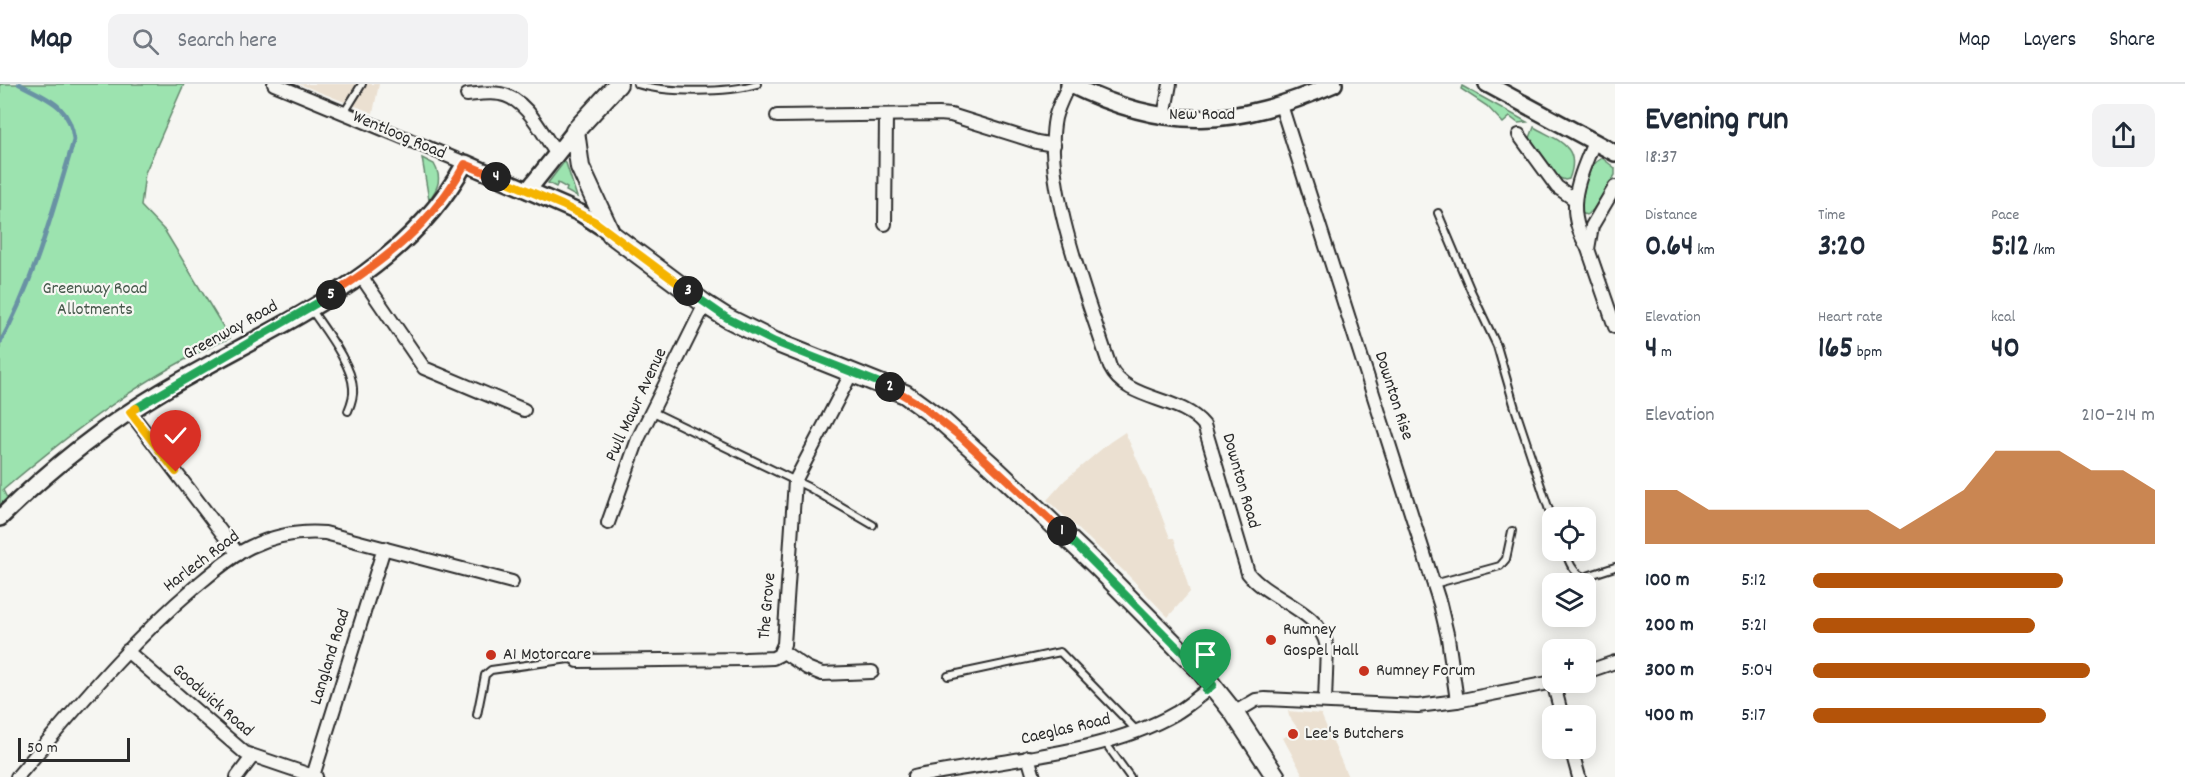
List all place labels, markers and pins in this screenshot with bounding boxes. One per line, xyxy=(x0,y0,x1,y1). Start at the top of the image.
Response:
pin: 4 xyxy=(481,162,511,192)
pin: 3 xyxy=(673,276,703,306)
pin: 5 xyxy=(316,280,346,310)
pin: 2 xyxy=(875,372,905,402)
pin xyxy=(150,410,201,472)
pin: 1 xyxy=(1047,516,1077,546)
place label: Rumney Gospel Hall xyxy=(1283,618,1359,664)
pin xyxy=(1180,629,1231,691)
marker: Rumney Gospel Hall xyxy=(1264,633,1278,647)
place label: A1 Motorcare xyxy=(503,643,591,668)
marker: A1 Motorcare xyxy=(484,648,498,662)
place label: Rumney Forum xyxy=(1376,659,1475,684)
marker: Rumney Forum xyxy=(1357,664,1371,678)
place label: Lee's Butchers xyxy=(1305,722,1404,747)
marker: Lee's Butchers xyxy=(1286,727,1300,741)

